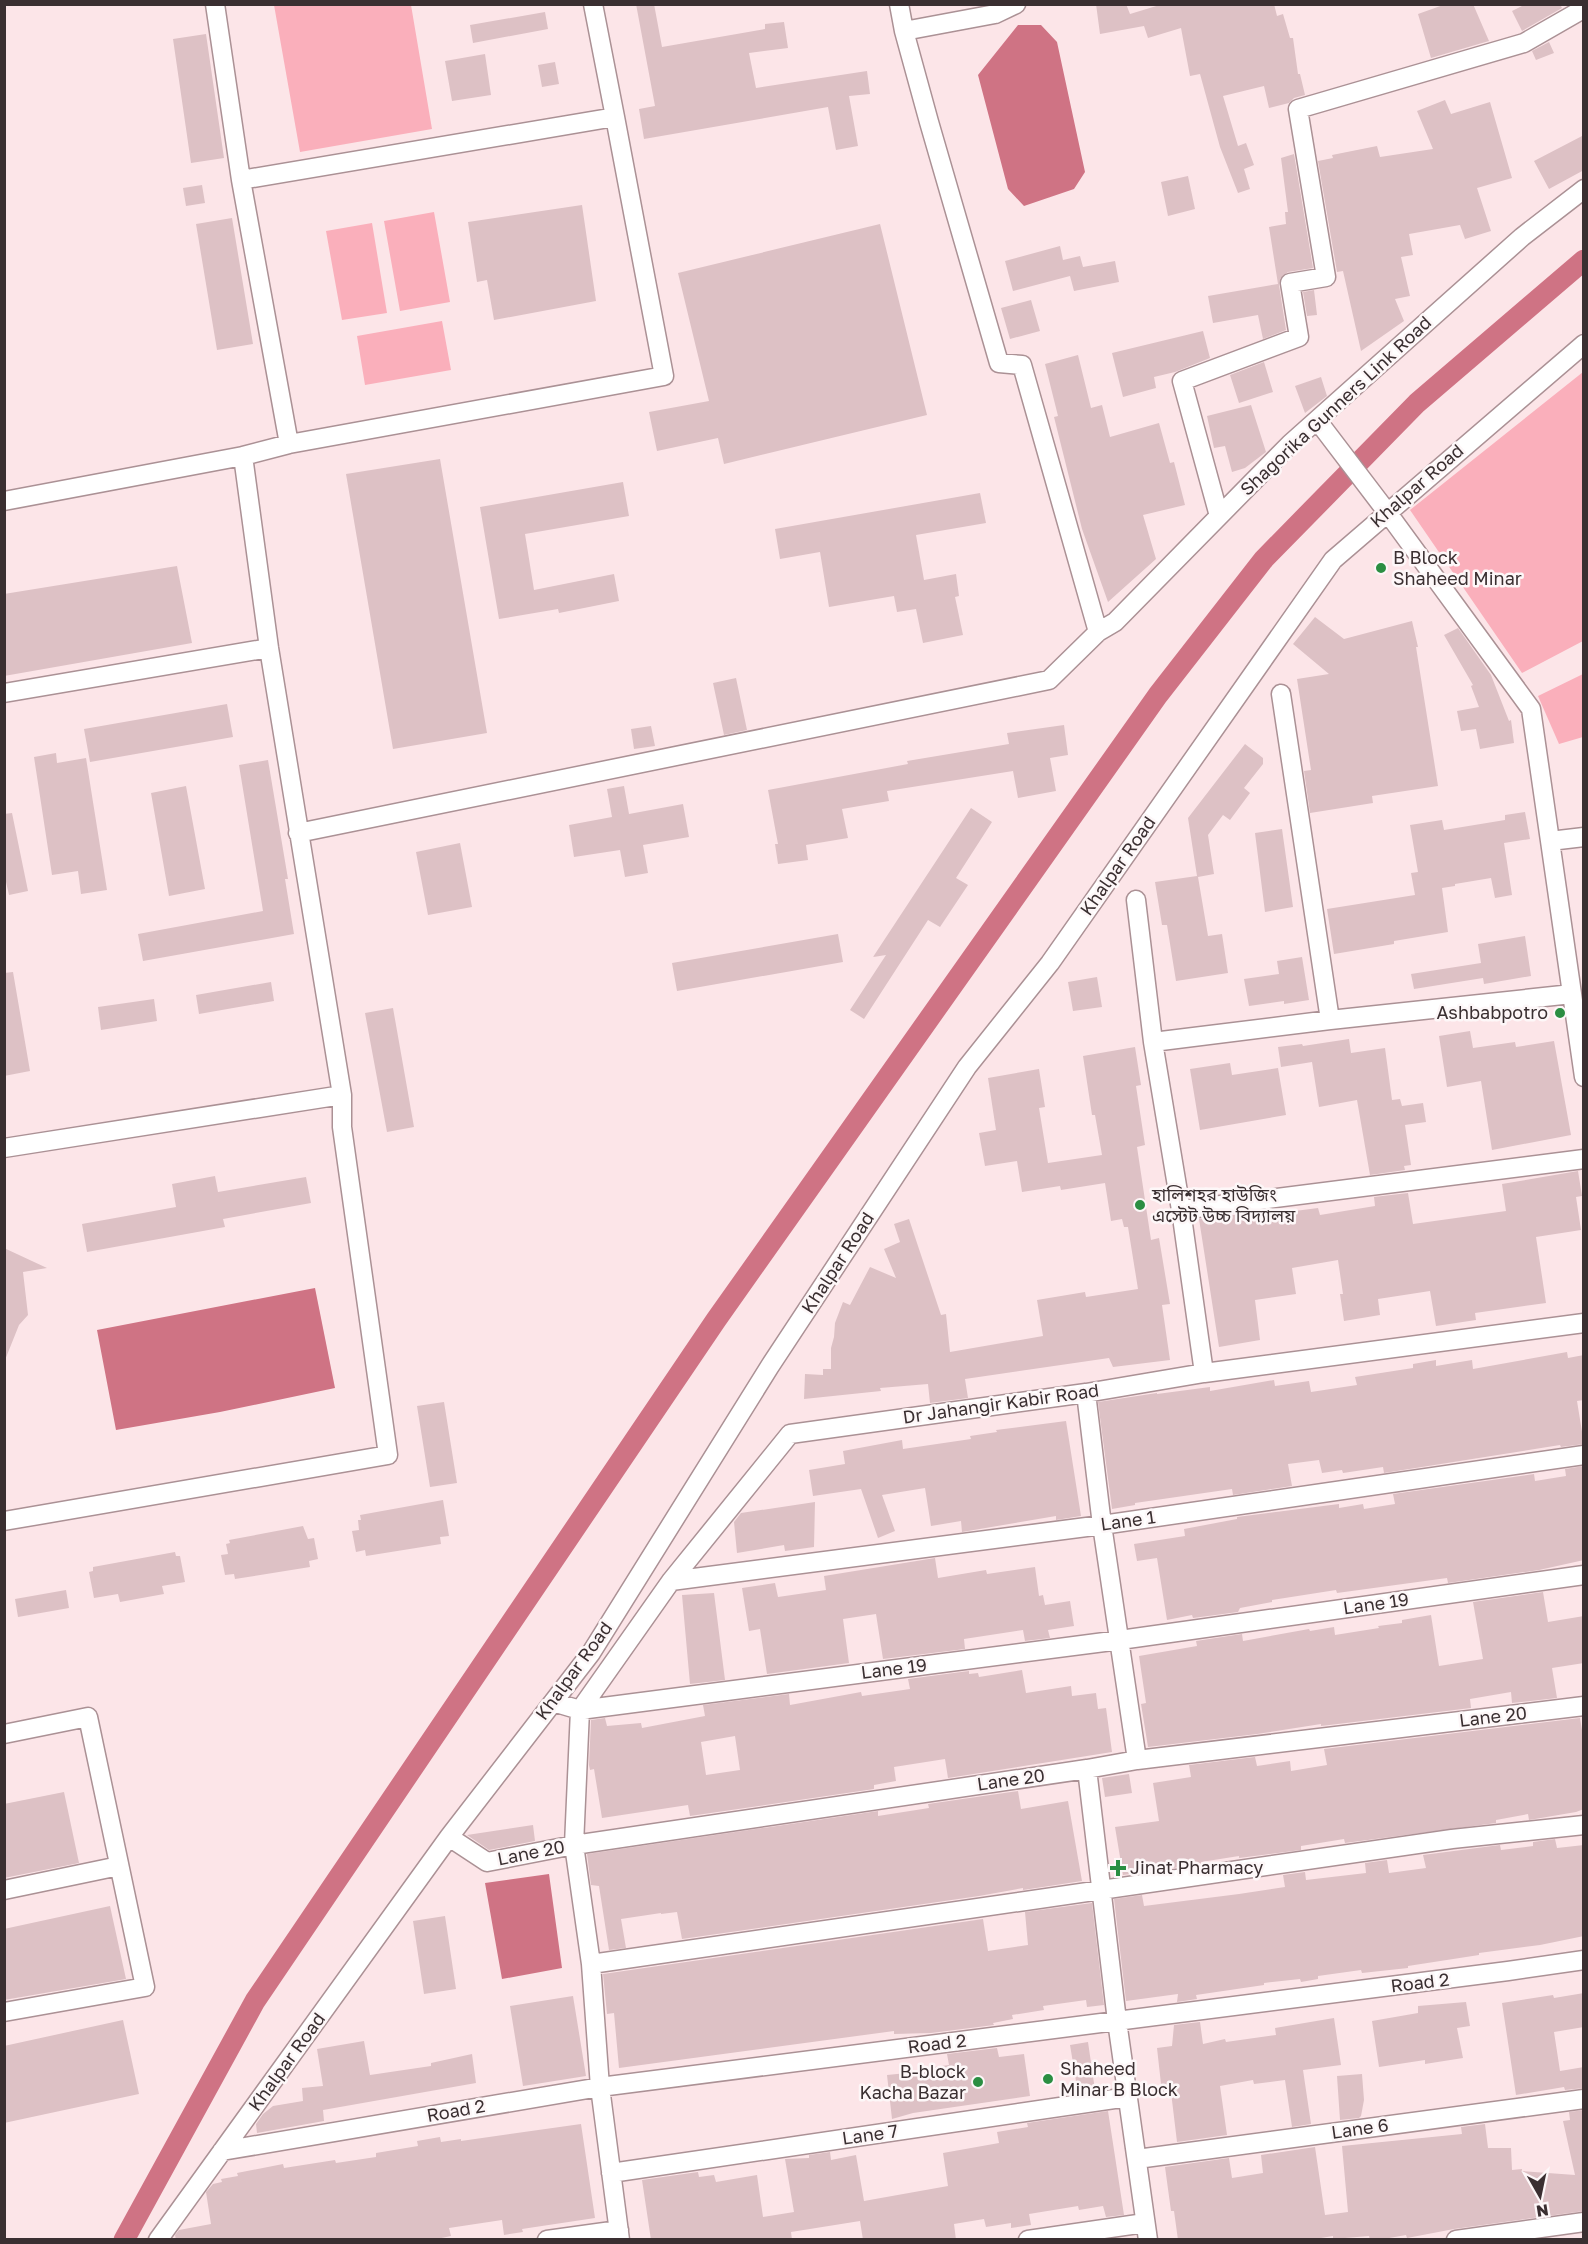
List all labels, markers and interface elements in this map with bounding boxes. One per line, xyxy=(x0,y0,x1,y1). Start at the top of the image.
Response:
street label: Shagorika Gunners Link Road xyxy=(1235,311,1435,500)
street label: Khalpar Road xyxy=(1365,439,1467,532)
place label: B Block Shaheed Minar xyxy=(1393,546,1522,589)
marker: B Block Shaheed Minar xyxy=(1374,561,1388,575)
street label: Khalpar Road xyxy=(1075,811,1160,919)
place label: Ashbabpotro xyxy=(1436,1001,1548,1023)
marker: Ashbabpotro xyxy=(1553,1006,1567,1020)
place label: হালিশহর হাউজিং এস্টেট উচ্চ বিদ্যালয় xyxy=(1151,1183,1296,1226)
marker: হালিশহর হাউজিং এস্টেট উচ্চ বিদ্যালয় xyxy=(1133,1198,1147,1212)
street label: Khalpar Road xyxy=(796,1208,878,1317)
street label: Dr Jahangir Kabir Road xyxy=(901,1378,1100,1428)
street label: Lane 1 xyxy=(1099,1505,1157,1535)
street label: Lane 19 xyxy=(1342,1588,1410,1619)
street label: Khalpar Road xyxy=(530,1617,616,1724)
street label: Lane 19 xyxy=(860,1653,928,1683)
street label: Lane 20 xyxy=(1458,1701,1528,1731)
street label: Lane 20 xyxy=(976,1763,1046,1795)
street label: Lane 20 xyxy=(495,1835,566,1869)
place label: Jinat Pharmacy xyxy=(1130,1856,1263,1878)
marker: Jinat Pharmacy xyxy=(1111,1861,1125,1875)
street label: Road 2 xyxy=(1389,1967,1451,1997)
street label: Khalpar Road xyxy=(243,2008,329,2115)
street label: Road 2 xyxy=(906,2028,968,2058)
place label: Shaheed Minar B Block xyxy=(1060,2057,1178,2100)
place label: B-block Kacha Bazar xyxy=(859,2060,966,2103)
marker: Shaheed Minar B Block xyxy=(1041,2072,1055,2086)
marker: B-block Kacha Bazar xyxy=(971,2075,985,2089)
street label: Road 2 xyxy=(425,2094,487,2126)
street label: Lane 6 xyxy=(1330,2113,1390,2143)
street label: Lane 7 xyxy=(841,2119,899,2149)
north arrow xyxy=(1510,2166,1570,2226)
text: N xyxy=(1535,2200,1550,2222)

